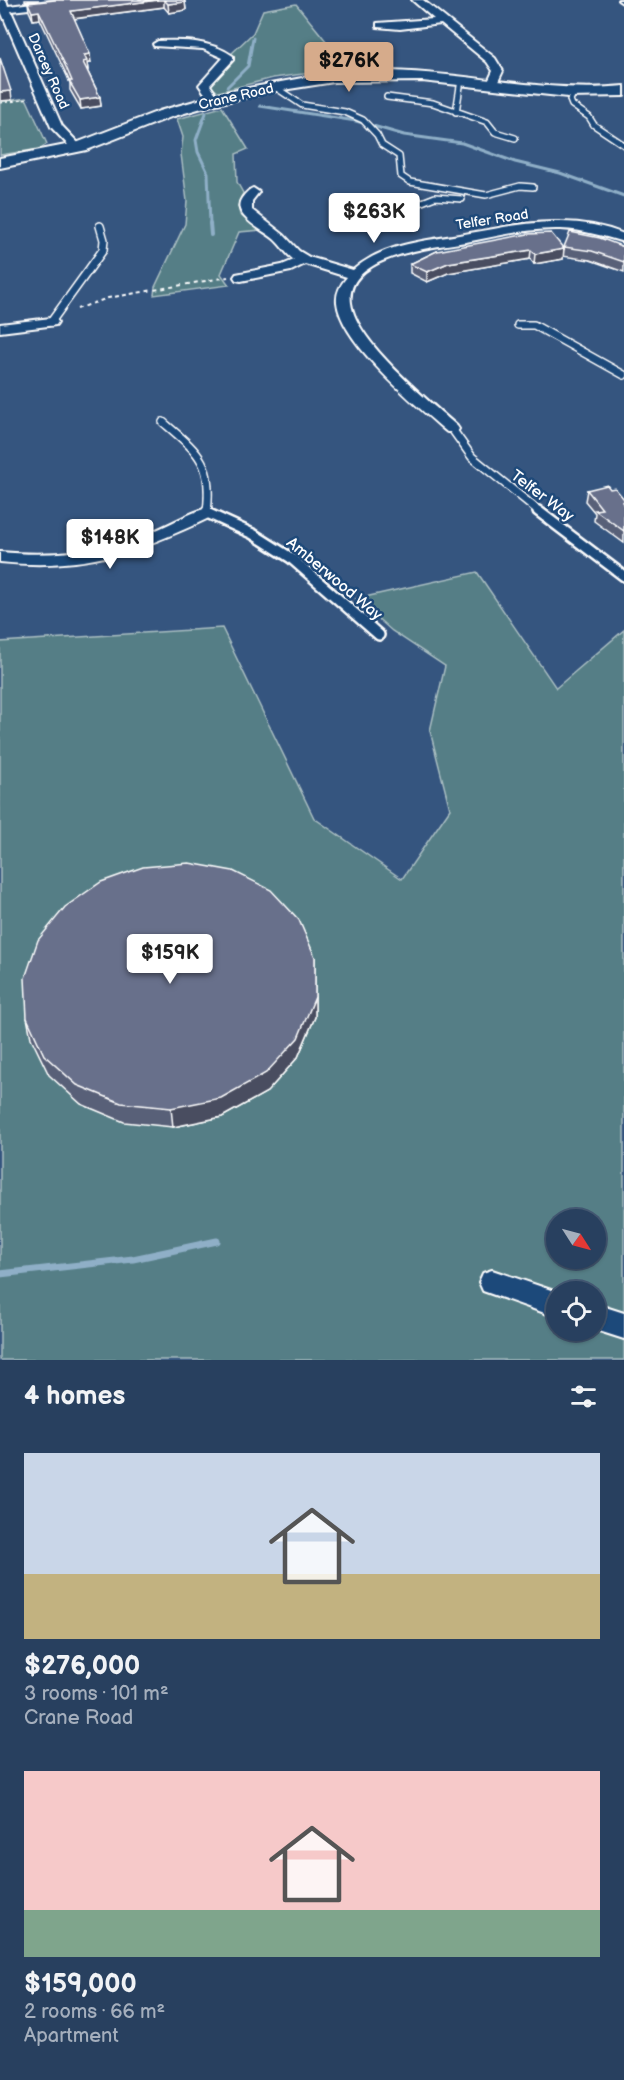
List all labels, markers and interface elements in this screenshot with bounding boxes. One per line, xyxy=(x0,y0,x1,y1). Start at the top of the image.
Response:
street label: Darcey Road xyxy=(24,31,73,112)
pin: $276K xyxy=(307,42,391,93)
text: $276K xyxy=(318,49,380,73)
street label: Crane Road xyxy=(197,80,275,113)
pin: $263K xyxy=(332,193,416,244)
text: $263K xyxy=(343,200,405,224)
street label: Telfer Road xyxy=(455,205,530,234)
street label: Telfer Way xyxy=(507,466,578,527)
pin: $148K xyxy=(68,519,152,570)
text: $148K xyxy=(81,526,140,550)
street label: Amberwood Way xyxy=(282,534,386,625)
pin: $159K xyxy=(128,934,212,985)
text: $159K xyxy=(141,941,199,965)
north arrow xyxy=(546,1209,606,1269)
map controls xyxy=(546,1209,606,1341)
button: locate xyxy=(546,1281,606,1341)
icon: filters xyxy=(567,1380,600,1413)
text: 4 homes xyxy=(24,1381,125,1412)
icon: home xyxy=(258,1492,366,1600)
text: $276,000 xyxy=(24,1651,140,1682)
text: 3 rooms · 101 m² xyxy=(24,1682,169,1706)
text: Crane Road xyxy=(24,1706,133,1730)
icon: home xyxy=(258,1810,366,1918)
text: $159,000 xyxy=(24,1969,137,2000)
text: 2 rooms · 66 m² xyxy=(24,2000,165,2024)
text: Apartment xyxy=(24,2024,119,2048)

